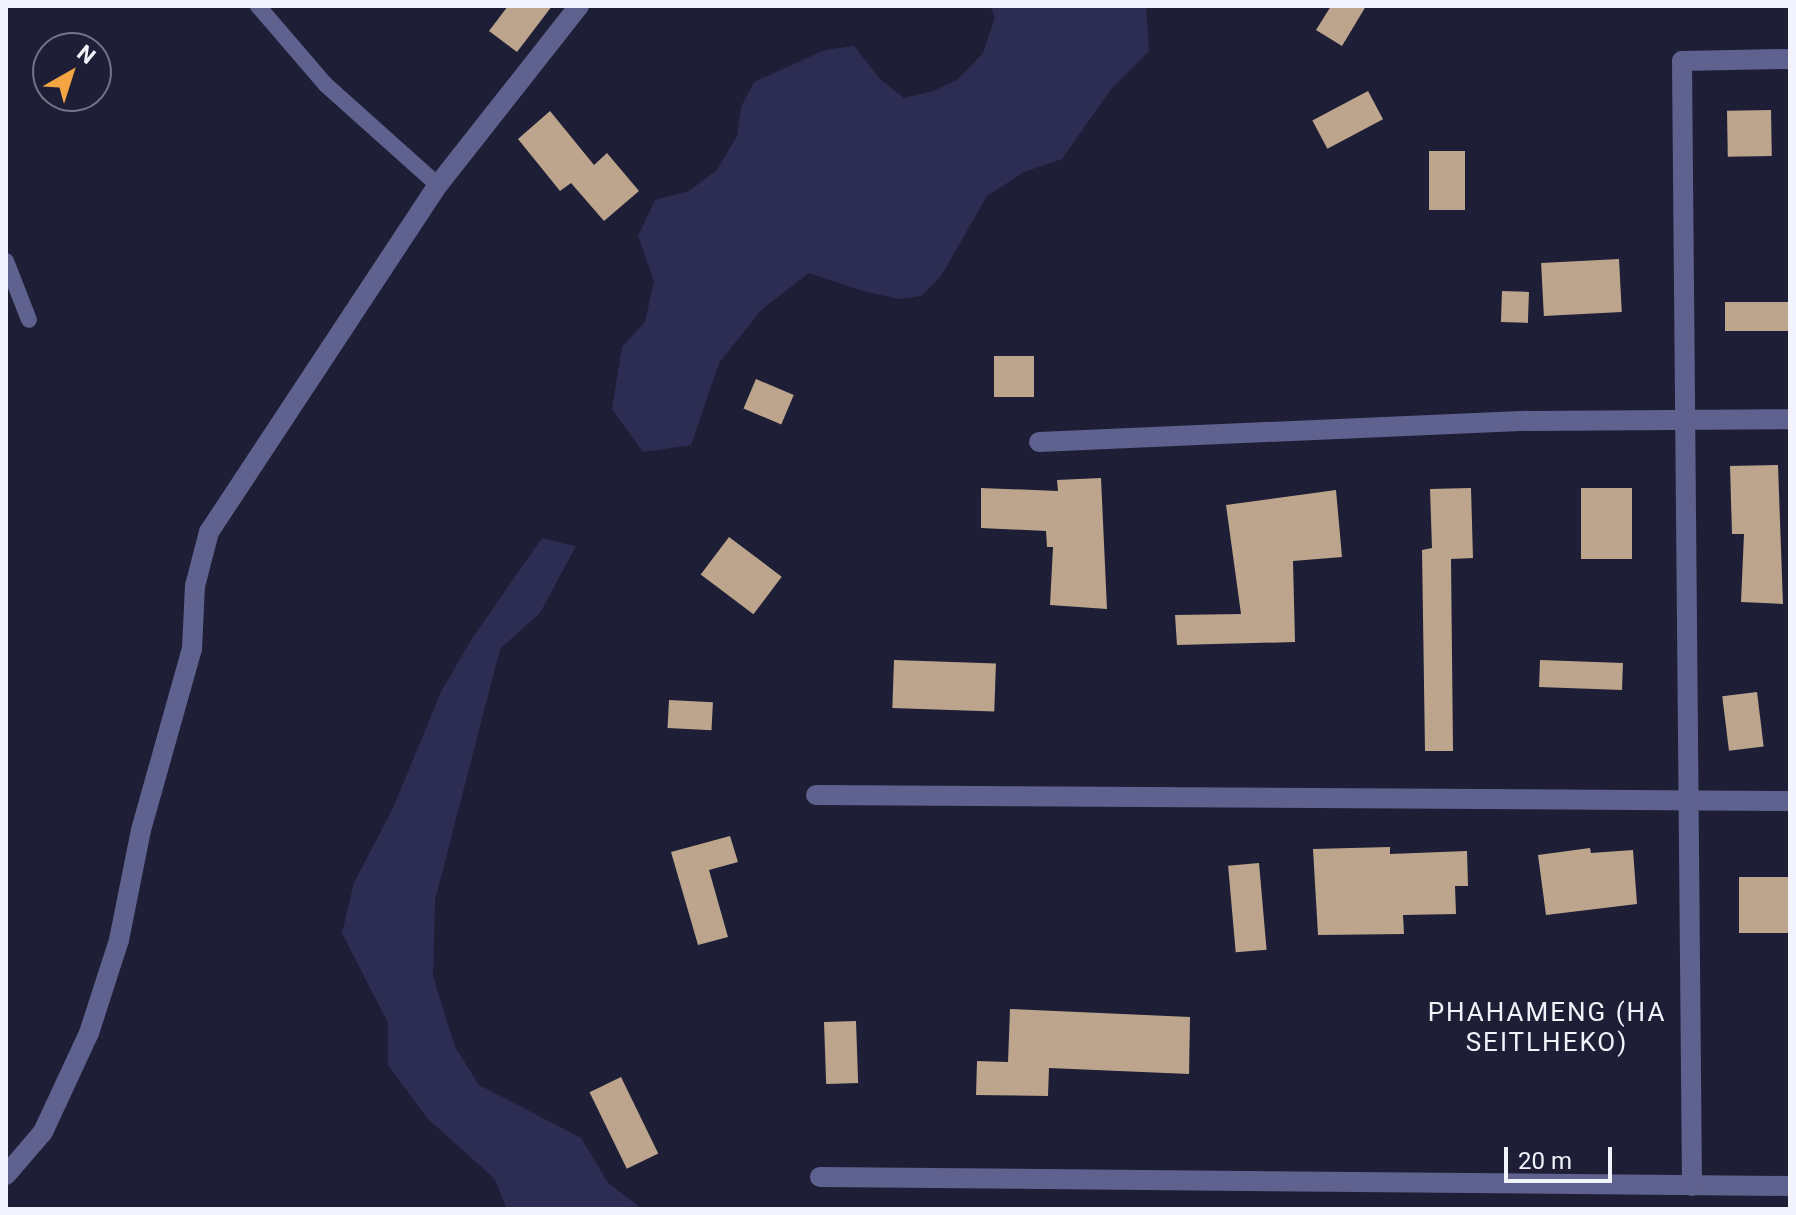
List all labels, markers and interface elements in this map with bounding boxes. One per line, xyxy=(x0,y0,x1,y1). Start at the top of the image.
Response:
north arrow xyxy=(32,32,112,112)
text: N xyxy=(72,40,100,69)
district label: PHAHAMENG (HA SEITLHEKO) xyxy=(1428,997,1666,1058)
scale bar xyxy=(1508,1131,1616,1181)
text: 20 m xyxy=(1518,1147,1572,1175)

